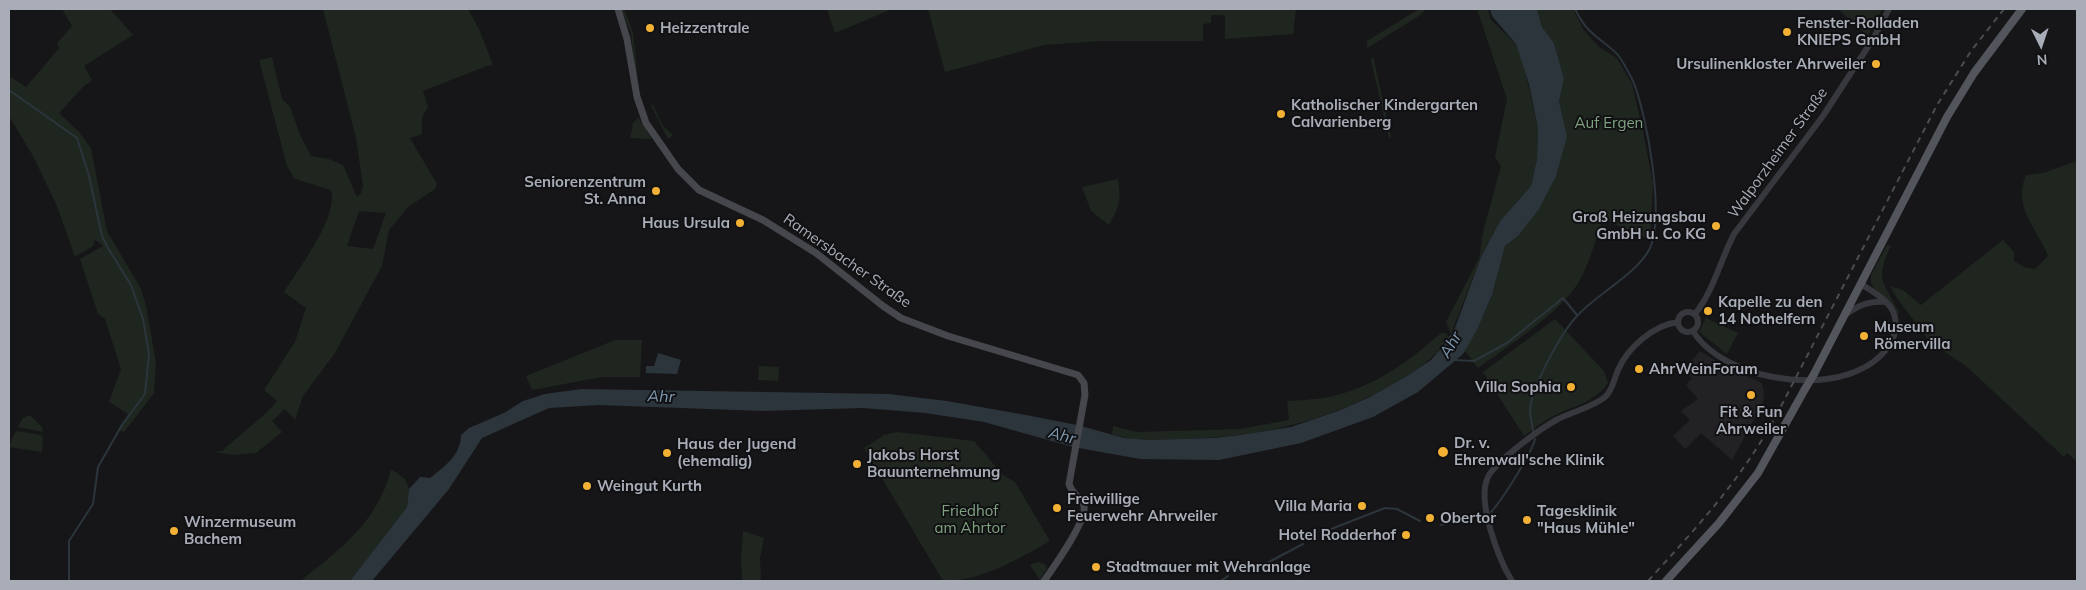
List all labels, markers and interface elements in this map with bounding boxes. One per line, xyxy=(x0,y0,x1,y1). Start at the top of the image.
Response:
place label: Fenster-Rolladen KNIEPS GmbH xyxy=(1797,14,1919,49)
place label: Heizzentrale xyxy=(660,19,750,37)
north arrow xyxy=(2016,20,2066,70)
marker: Heizzentrale xyxy=(644,22,656,34)
marker: Fenster-Rolladen KNIEPS GmbH xyxy=(1781,26,1793,38)
text: N xyxy=(2036,51,2048,69)
place label: Ursulinenkloster Ahrweiler xyxy=(1676,55,1866,73)
marker: Ursulinenkloster Ahrweiler xyxy=(1870,58,1882,70)
street label: Walporzheimer Straße xyxy=(1725,84,1831,222)
place label: Katholischer Kindergarten Calvarienberg xyxy=(1291,96,1478,131)
marker: Katholischer Kindergarten Calvarienberg xyxy=(1275,108,1287,120)
park label: Auf Ergen xyxy=(1575,114,1643,132)
place label: Seniorenzentrum St. Anna xyxy=(524,173,646,208)
marker: Seniorenzentrum St. Anna xyxy=(650,185,662,197)
place label: Groß Heizungsbau GmbH u. Co KG xyxy=(1572,208,1706,243)
street label: Ramersbacher Straße xyxy=(780,210,914,312)
place label: Haus Ursula xyxy=(642,214,730,232)
marker: Haus Ursula xyxy=(734,217,746,229)
marker: Groß Heizungsbau GmbH u. Co KG xyxy=(1710,220,1722,232)
place label: Kapelle zu den 14 Nothelfern xyxy=(1718,293,1822,328)
marker: Kapelle zu den 14 Nothelfern xyxy=(1702,305,1714,317)
place label: Museum Römervilla xyxy=(1874,318,1950,353)
water label: Ahr xyxy=(1436,329,1466,361)
marker: Museum Römervilla xyxy=(1858,330,1870,342)
place label: AhrWeinForum xyxy=(1649,360,1758,378)
marker: AhrWeinForum xyxy=(1633,363,1645,375)
place label: Villa Sophia xyxy=(1475,378,1561,396)
marker: Villa Sophia xyxy=(1565,381,1577,393)
water label: Ahr xyxy=(647,387,675,407)
marker: Fit & Fun Ahrweiler xyxy=(1745,389,1757,401)
place label: Fit & Fun Ahrweiler xyxy=(1716,403,1786,438)
water label: Ahr xyxy=(1047,423,1077,449)
place label: Dr. v. Ehrenwall'sche Klinik xyxy=(1454,434,1604,469)
place label: Haus der Jugend (ehemalig) xyxy=(677,435,796,470)
marker: Dr. v. Ehrenwall'sche Klinik xyxy=(1436,445,1450,459)
place label: Jakobs Horst Bauunternehmung xyxy=(867,446,1000,481)
marker: Haus der Jugend (ehemalig) xyxy=(661,447,673,459)
marker: Jakobs Horst Bauunternehmung xyxy=(851,458,863,470)
place label: Weingut Kurth xyxy=(597,477,702,495)
marker: Weingut Kurth xyxy=(581,480,593,492)
place label: Freiwillige Feuerwehr Ahrweiler xyxy=(1067,490,1217,525)
place label: Villa Maria xyxy=(1275,497,1352,515)
marker: Villa Maria xyxy=(1356,500,1368,512)
park label: Friedhof am Ahrtor xyxy=(935,502,1005,537)
marker: Freiwillige Feuerwehr Ahrweiler xyxy=(1051,502,1063,514)
place label: Tagesklinik "Haus Mühle" xyxy=(1537,502,1635,537)
place label: Obertor xyxy=(1440,509,1496,527)
marker: Obertor xyxy=(1424,512,1436,524)
place label: Winzermuseum Bachem xyxy=(184,513,296,548)
marker: Tagesklinik "Haus Mühle" xyxy=(1521,514,1533,526)
marker: Winzermuseum Bachem xyxy=(168,525,180,537)
place label: Hotel Rodderhof xyxy=(1278,526,1396,544)
marker: Hotel Rodderhof xyxy=(1400,529,1412,541)
place label: Stadtmauer mit Wehranlage xyxy=(1106,558,1311,576)
marker: Stadtmauer mit Wehranlage xyxy=(1090,561,1102,573)

